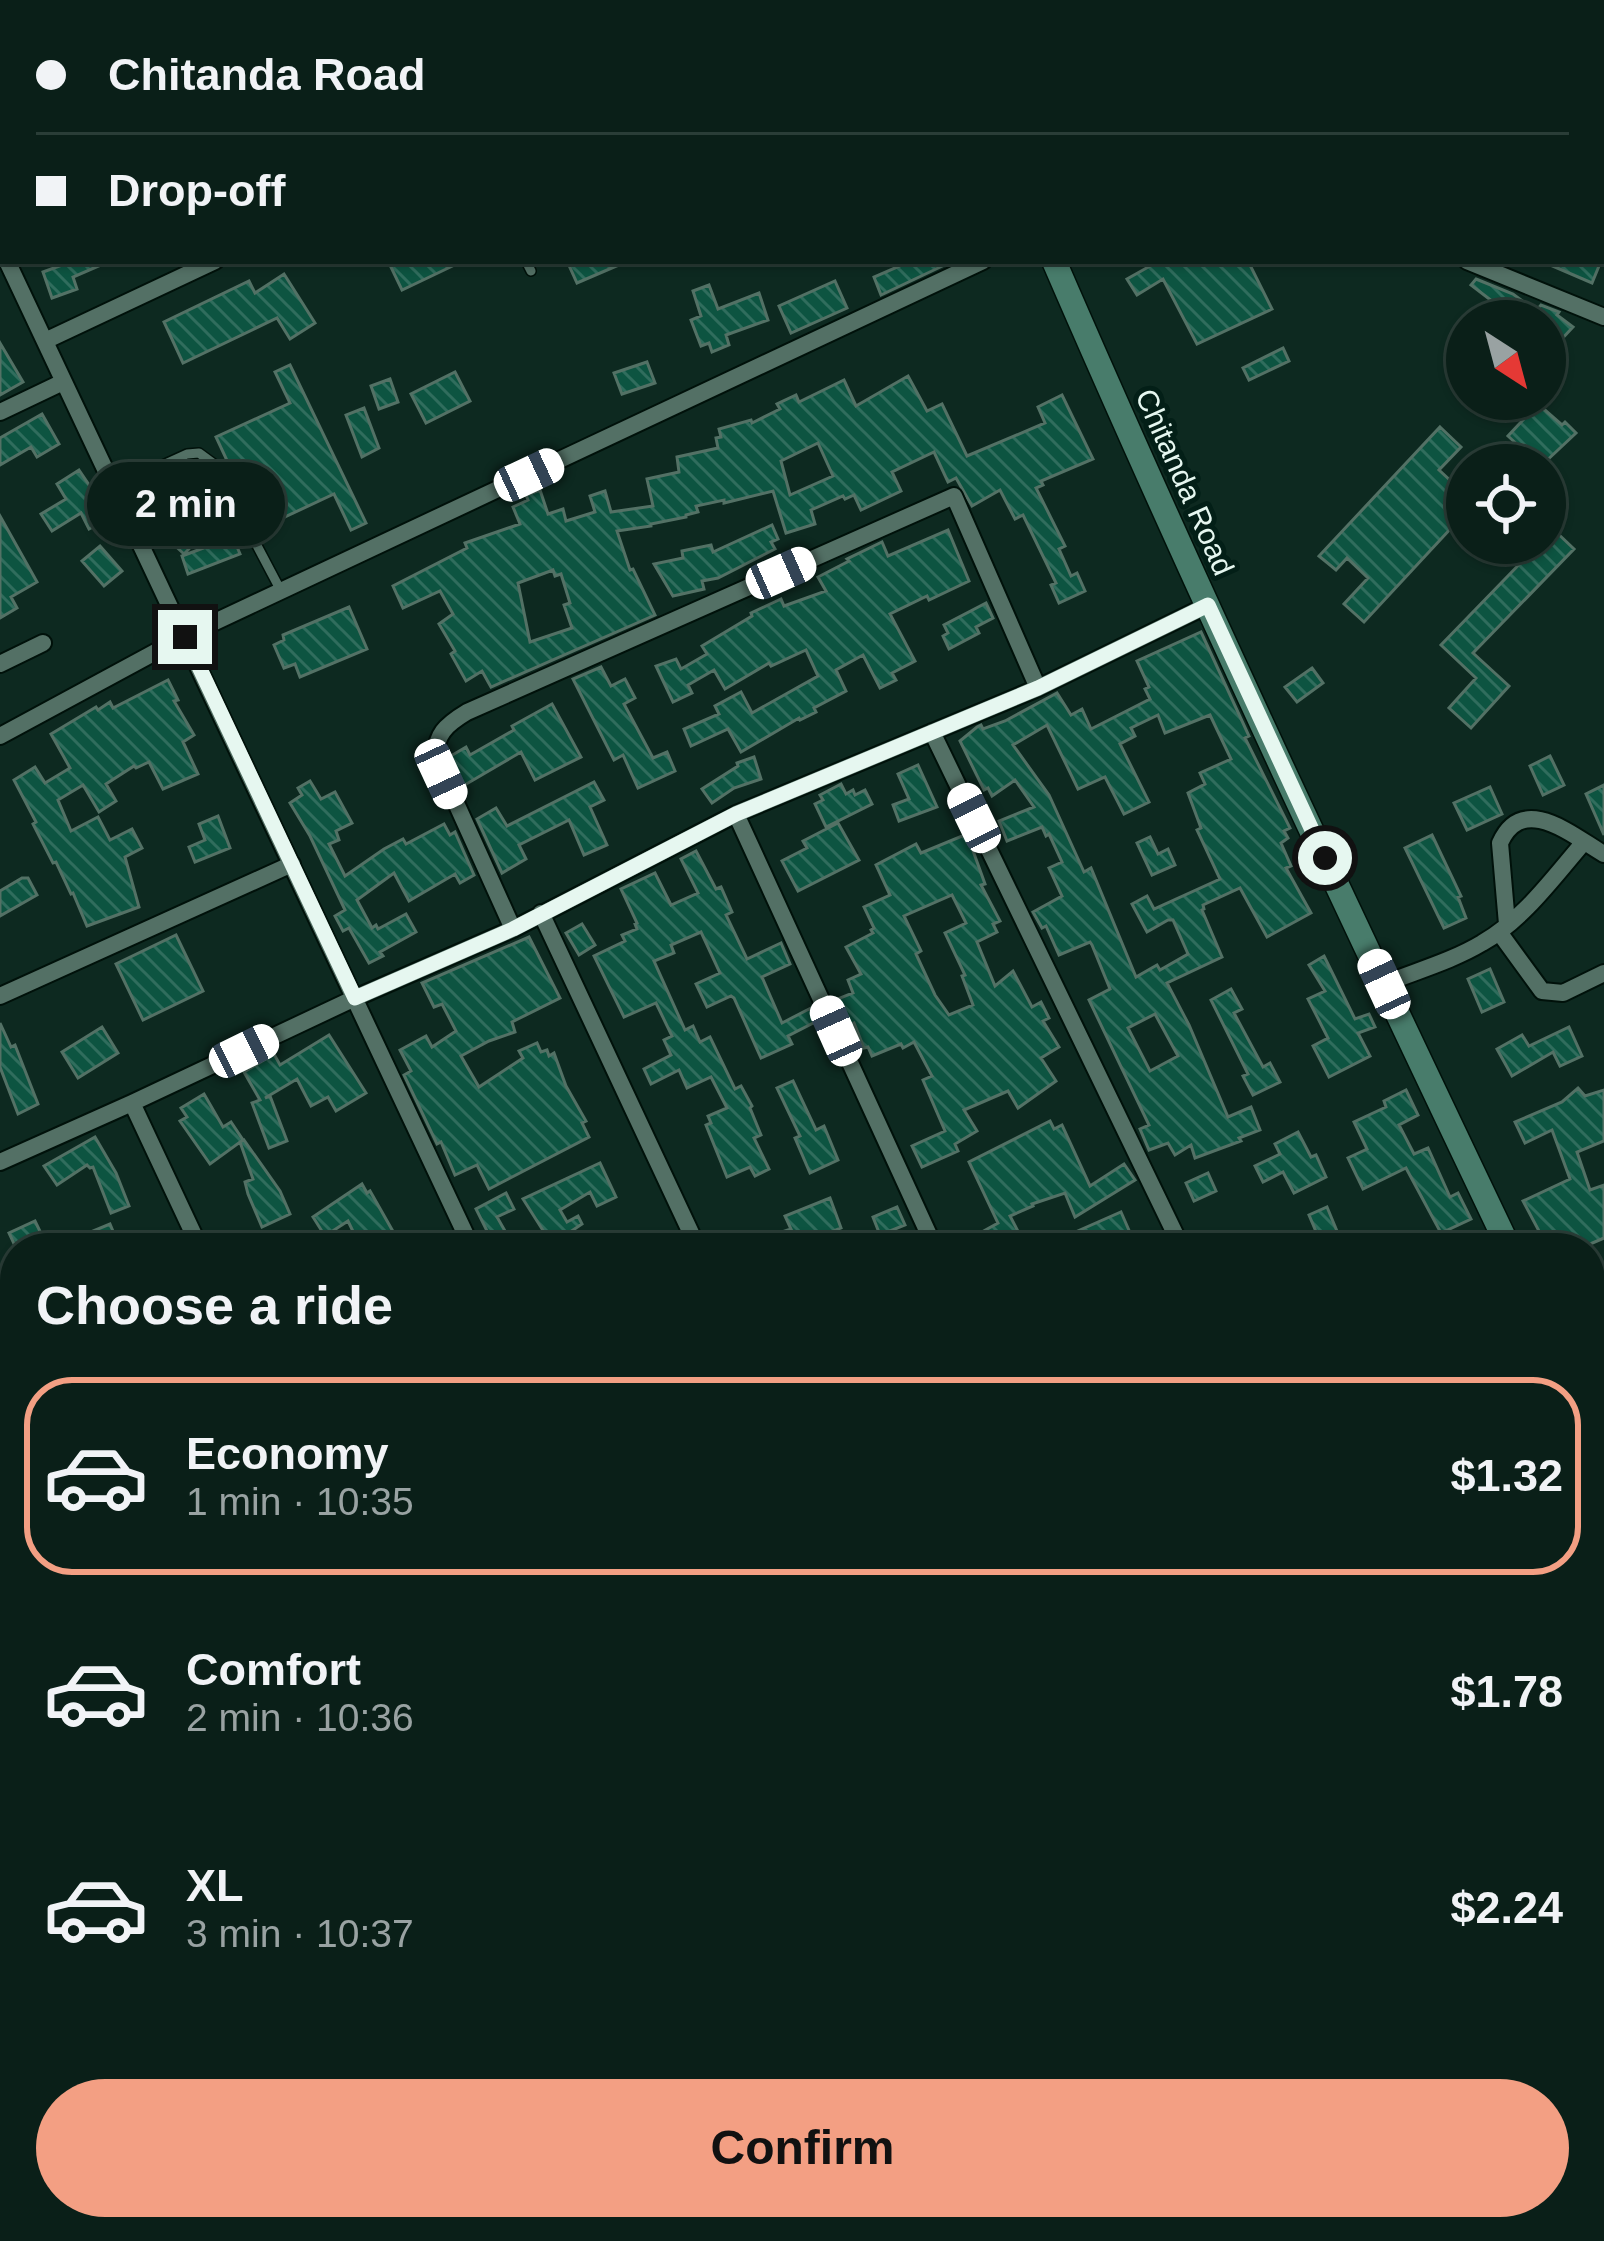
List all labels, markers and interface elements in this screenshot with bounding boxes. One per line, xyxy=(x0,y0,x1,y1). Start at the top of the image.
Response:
text: Chitanda Road xyxy=(108,49,426,100)
text: Drop-off xyxy=(108,165,285,216)
north arrow xyxy=(1446,300,1566,420)
map controls xyxy=(1446,300,1566,564)
street label: Chitanda Road xyxy=(1129,384,1241,580)
car xyxy=(489,443,569,507)
button: locate xyxy=(1446,444,1566,564)
callout: 2 min xyxy=(86,463,284,547)
text: 2 min xyxy=(135,482,237,525)
car xyxy=(741,542,821,604)
route end xyxy=(158,610,212,664)
car xyxy=(409,734,473,814)
car xyxy=(942,778,1006,858)
route start xyxy=(1298,831,1352,885)
car xyxy=(1352,944,1416,1024)
car xyxy=(805,991,867,1071)
car xyxy=(204,1019,284,1083)
text: Choose a ride xyxy=(36,1275,393,1335)
icon: car xyxy=(42,1422,150,1530)
text: Economy xyxy=(186,1428,389,1479)
text: $1.32 xyxy=(1450,1450,1563,1501)
text: 1 min · 10:35 xyxy=(186,1480,414,1523)
icon: car xyxy=(42,1638,150,1746)
text: Comfort xyxy=(186,1644,361,1695)
text: $1.78 xyxy=(1450,1666,1563,1717)
text: 2 min · 10:36 xyxy=(186,1696,414,1739)
icon: car xyxy=(42,1854,150,1962)
text: XL xyxy=(186,1860,244,1911)
text: $2.24 xyxy=(1450,1882,1563,1933)
text: 3 min · 10:37 xyxy=(186,1912,414,1955)
button: Confirm xyxy=(36,2079,1569,2217)

